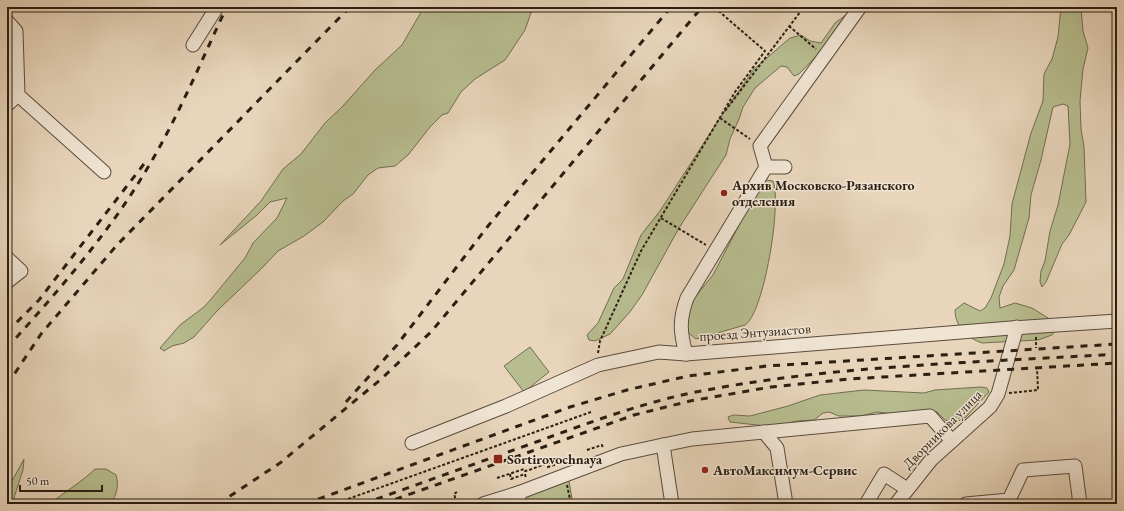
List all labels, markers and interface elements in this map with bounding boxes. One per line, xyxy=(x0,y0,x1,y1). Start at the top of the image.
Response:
place label: Архив Московско-Рязанского отделения xyxy=(731,176,915,210)
marker: Архив Московско-Рязанского отделения xyxy=(719,188,729,198)
street label: проезд Энтузиастов xyxy=(699,319,811,345)
street label: Дворникова улица xyxy=(898,385,986,473)
place label: Sortirovochnaya xyxy=(507,450,603,468)
marker: Sortirovochnaya xyxy=(492,453,504,465)
place label: АвтоМаксимум-Сервиc xyxy=(712,461,858,479)
marker: АвтоМаксимум-Сервиc xyxy=(700,465,710,475)
scale bar xyxy=(20,467,102,493)
text: 50 m xyxy=(26,473,50,489)

